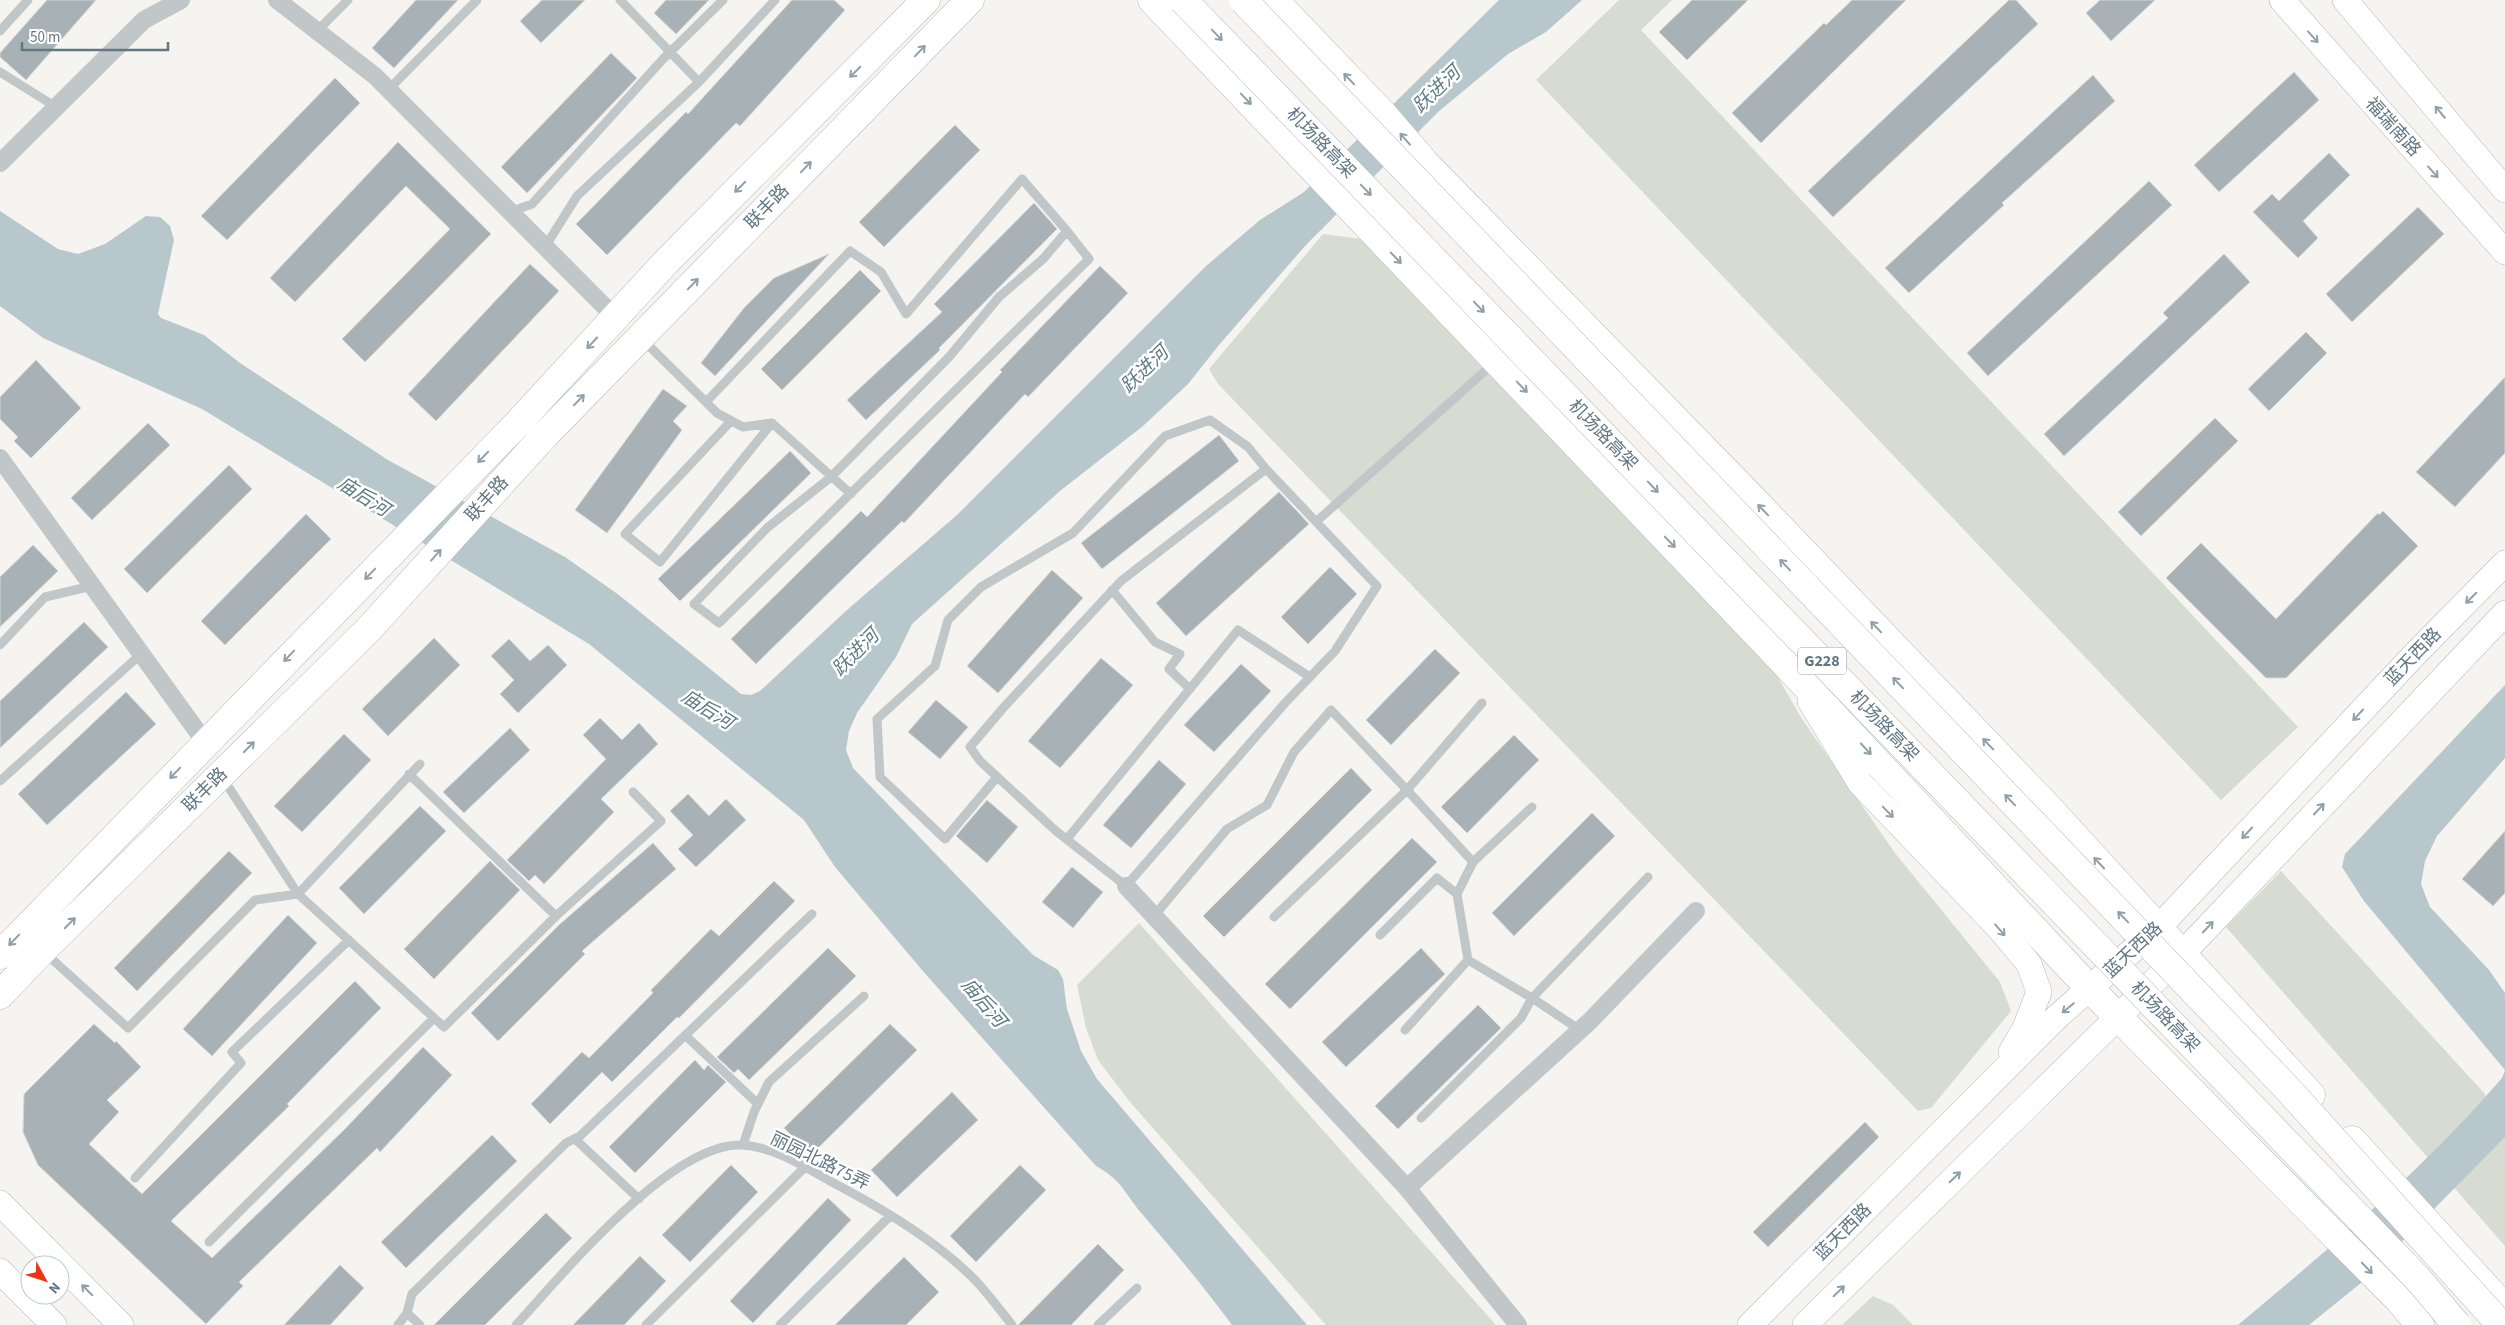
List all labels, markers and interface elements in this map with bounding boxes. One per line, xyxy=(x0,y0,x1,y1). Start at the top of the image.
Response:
scale bar xyxy=(22,20,169,52)
text: 50 m xyxy=(30,27,60,48)
one-way arrow xyxy=(1211,29,1223,41)
one-way arrow xyxy=(2308,31,2319,44)
one-way arrow xyxy=(914,45,926,58)
water label: 跃进河 xyxy=(1407,58,1470,120)
one-way arrow xyxy=(848,66,861,78)
one-way arrow xyxy=(1343,73,1355,86)
one-way arrow xyxy=(1240,92,1252,105)
street label: 福瑞南路 xyxy=(2360,92,2426,162)
street label: 机场路高架 xyxy=(1281,102,1361,184)
one-way arrow xyxy=(2434,106,2445,119)
one-way arrow xyxy=(1399,133,1410,146)
one-way arrow xyxy=(800,162,812,174)
one-way arrow xyxy=(2427,165,2439,178)
street label: 联丰路 xyxy=(739,179,795,235)
one-way arrow xyxy=(734,181,746,194)
one-way arrow xyxy=(1360,183,1372,195)
one-way arrow xyxy=(1390,251,1402,264)
one-way arrow xyxy=(687,277,699,290)
one-way arrow xyxy=(1473,300,1485,313)
one-way arrow xyxy=(586,336,598,349)
water label: 跃进河 xyxy=(1115,338,1178,400)
one-way arrow xyxy=(1516,380,1528,393)
one-way arrow xyxy=(573,394,585,406)
street label: 机场路高架 xyxy=(1563,394,1643,476)
one-way arrow xyxy=(478,451,490,463)
water label: 庙后河 xyxy=(332,470,398,526)
street label: 联丰路 xyxy=(460,471,514,527)
one-way arrow xyxy=(1647,480,1659,493)
one-way arrow xyxy=(1757,503,1769,516)
one-way arrow xyxy=(1664,536,1676,549)
one-way arrow xyxy=(430,549,442,562)
one-way arrow xyxy=(1779,559,1791,572)
one-way arrow xyxy=(364,567,376,580)
one-way arrow xyxy=(2465,592,2477,604)
water label: 跃进河 xyxy=(826,620,889,683)
one-way arrow xyxy=(1869,621,1882,633)
street label: 蓝天西路 xyxy=(2379,622,2447,692)
road number: G228 xyxy=(1798,648,1846,674)
one-way arrow xyxy=(283,650,295,663)
one-way arrow xyxy=(1892,676,1904,689)
water label: 庙后河 xyxy=(676,683,742,739)
street label: 机场路高架 xyxy=(1844,685,1924,767)
one-way arrow xyxy=(2352,709,2364,721)
one-way arrow xyxy=(1982,738,1994,751)
one-way arrow xyxy=(242,742,254,754)
one-way arrow xyxy=(1860,743,1872,756)
street label: 联丰路 xyxy=(177,762,233,818)
one-way arrow xyxy=(169,766,181,779)
one-way arrow xyxy=(2004,794,2016,806)
one-way arrow xyxy=(2313,803,2325,815)
one-way arrow xyxy=(1882,806,1894,818)
one-way arrow xyxy=(2241,827,2253,840)
one-way arrow xyxy=(2093,856,2105,869)
one-way arrow xyxy=(2117,911,2129,923)
street label: 蓝天西路 xyxy=(2098,916,2168,984)
one-way arrow xyxy=(64,917,77,929)
one-way arrow xyxy=(2202,921,2214,934)
one-way arrow xyxy=(1994,923,2006,936)
one-way arrow xyxy=(8,934,20,947)
water label: 庙后河 xyxy=(954,972,1014,1037)
street label: 机场路高架 xyxy=(2125,976,2205,1058)
one-way arrow xyxy=(2062,1003,2075,1014)
street label: 丽园北路75弄 xyxy=(766,1126,874,1196)
one-way arrow xyxy=(1949,1171,1962,1183)
street label: 蓝天西路 xyxy=(1809,1198,1877,1266)
north arrow xyxy=(20,1255,70,1305)
one-way arrow xyxy=(2361,1262,2373,1274)
text: N xyxy=(44,1278,65,1298)
one-way arrow xyxy=(81,1284,93,1297)
one-way arrow xyxy=(1833,1285,1846,1297)

